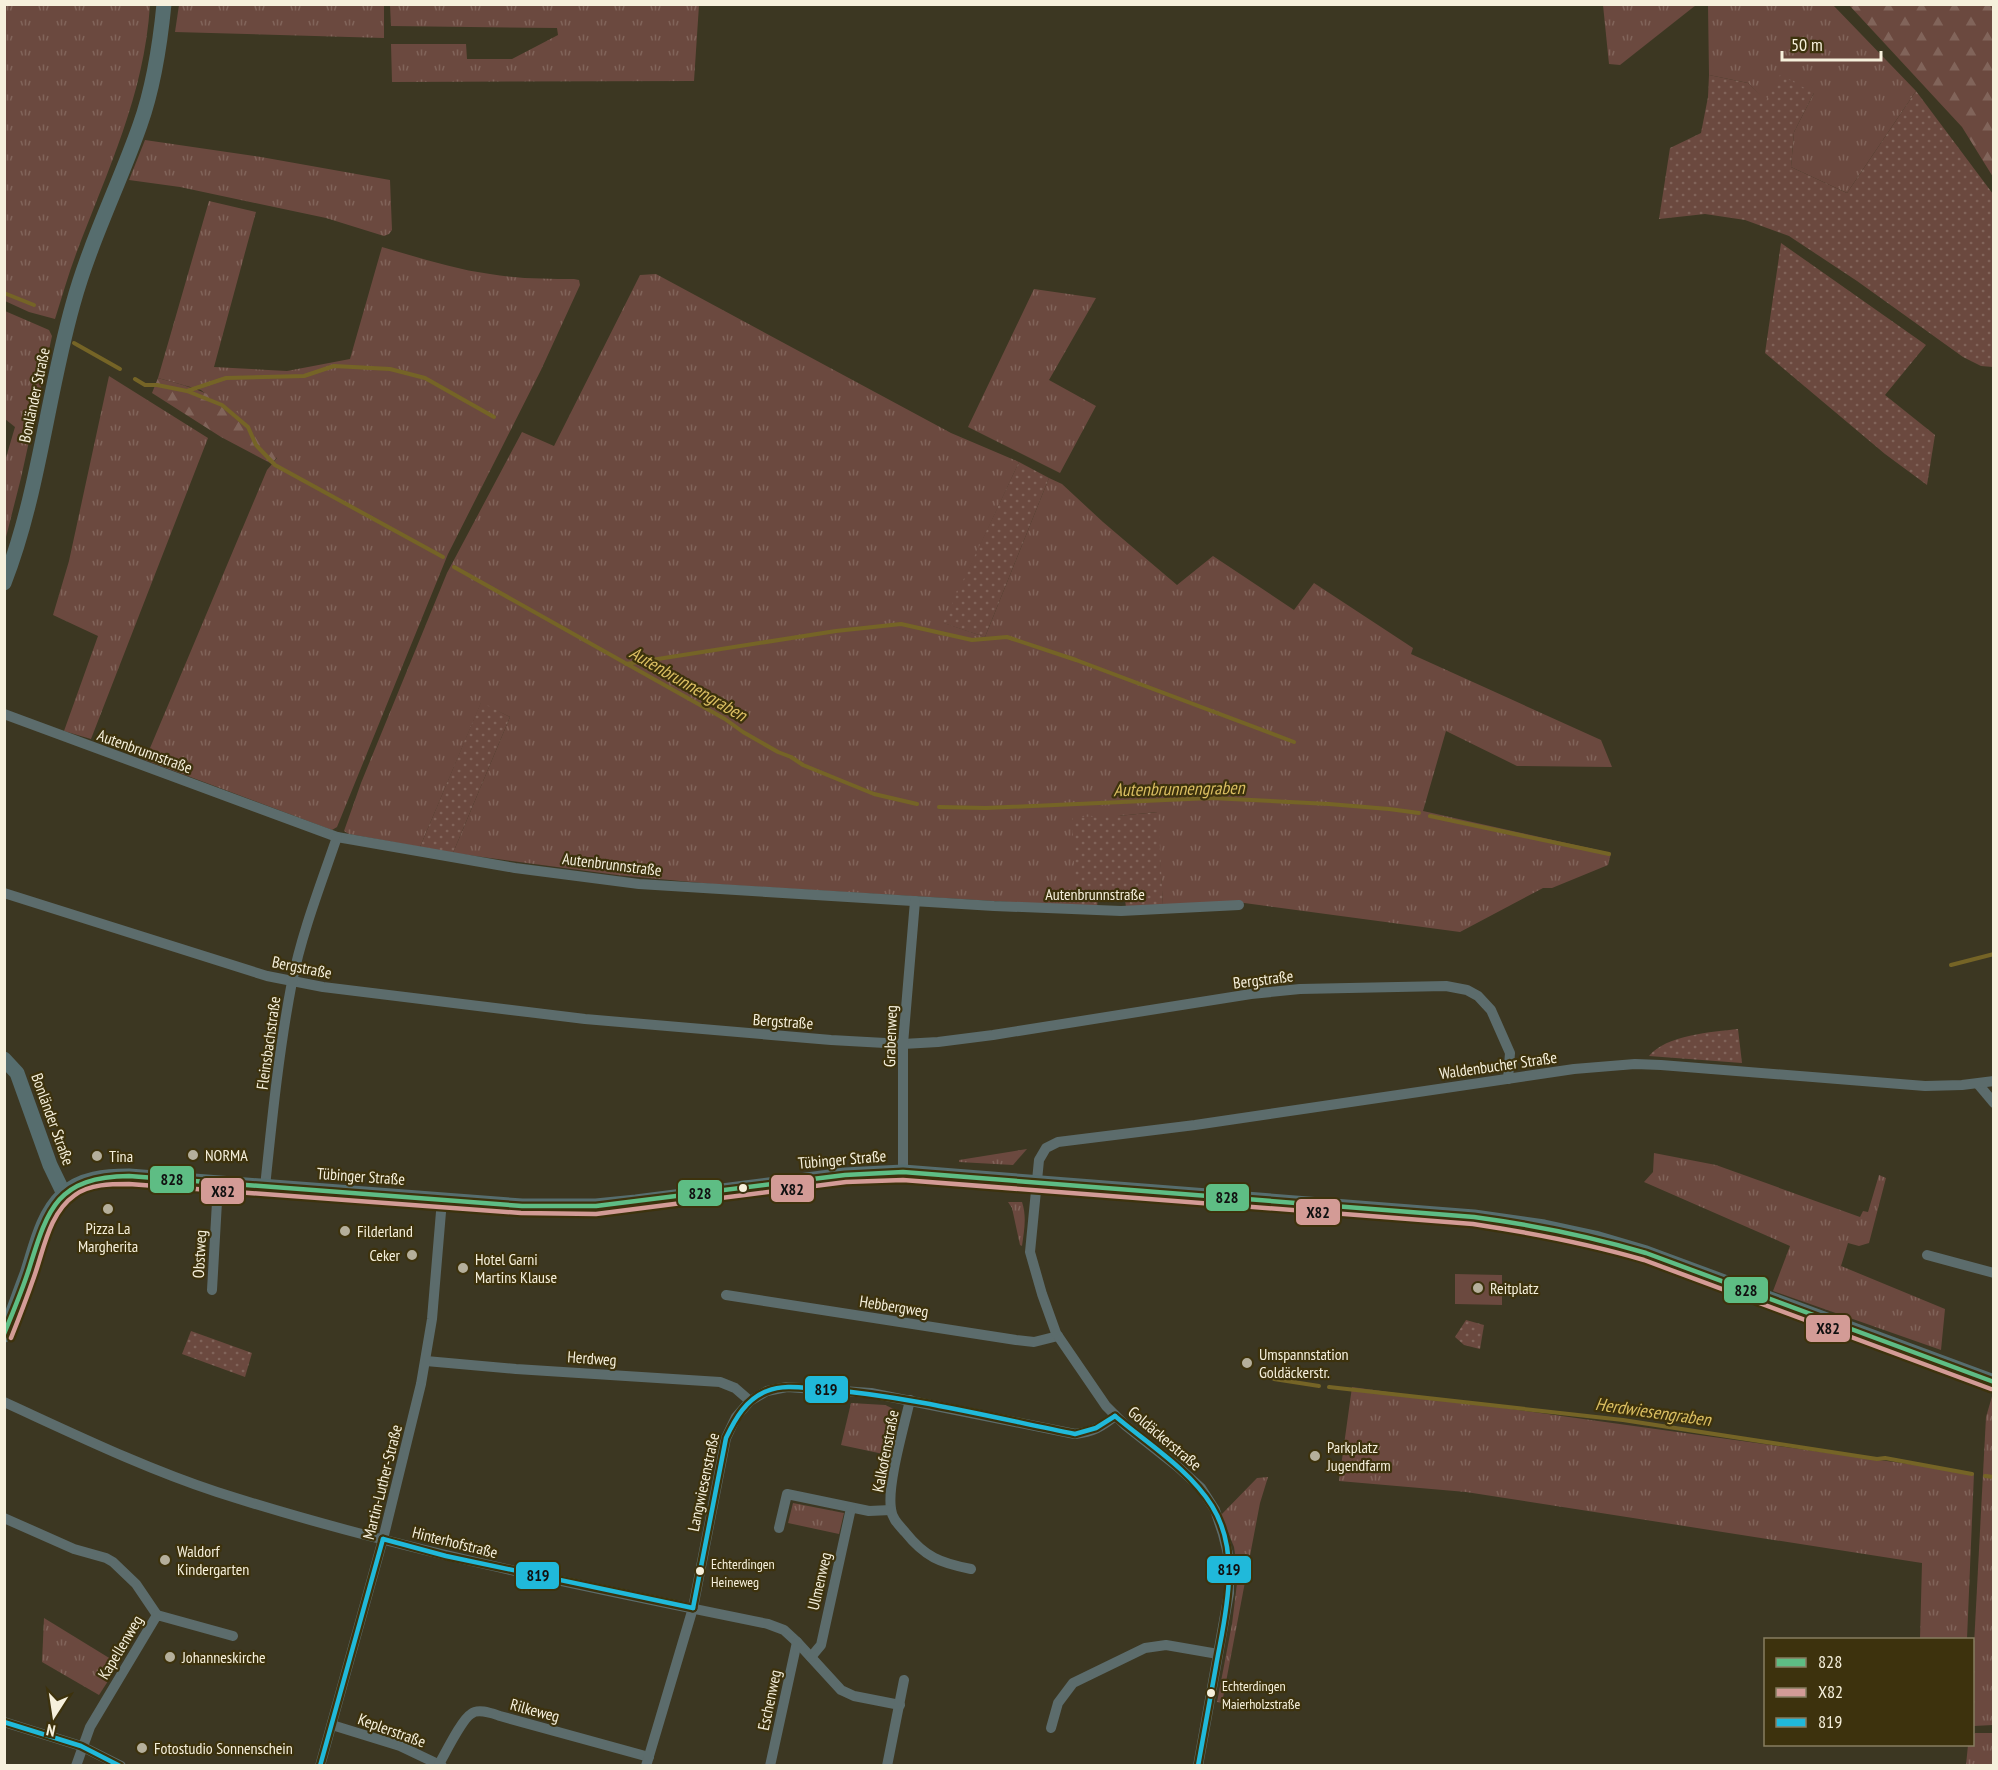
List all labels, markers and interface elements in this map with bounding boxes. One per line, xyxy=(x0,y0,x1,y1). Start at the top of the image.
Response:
scale bar xyxy=(1782,24,1881,62)
text: 50 m xyxy=(1791,33,1823,56)
street label: Bonländer Straße xyxy=(14,346,54,444)
water label: Autenbrunnengraben xyxy=(626,641,752,727)
street label: Autenbrunnstraße xyxy=(95,725,195,777)
water label: Autenbrunnengraben xyxy=(1113,776,1246,801)
street label: Autenbrunnstraße xyxy=(561,848,663,880)
street label: Autenbrunnstraße xyxy=(1045,884,1145,904)
street label: Bergstraße xyxy=(270,951,334,983)
street label: Bergstraße xyxy=(1232,965,1294,993)
street label: Fleinsbachstraße xyxy=(252,995,284,1091)
street label: Grabenweg xyxy=(879,1005,901,1067)
street label: Bergstraße xyxy=(752,1009,814,1033)
street label: Waldenbucher Straße xyxy=(1438,1047,1558,1083)
street label: Bonländer Straße xyxy=(27,1070,79,1168)
place label: NORMA xyxy=(205,1145,248,1165)
street label: Tübinger Straße xyxy=(797,1145,887,1173)
place label: Tina xyxy=(109,1146,133,1166)
marker: NORMA xyxy=(186,1148,200,1162)
marker: Tina xyxy=(90,1149,104,1163)
street label: Tübinger Straße xyxy=(316,1163,406,1189)
line badge: 828 xyxy=(149,1165,195,1194)
text: 828 xyxy=(161,1169,183,1189)
line badge: X82 xyxy=(770,1174,815,1203)
line badge: X82 xyxy=(200,1177,245,1205)
line badge: 828 xyxy=(677,1179,723,1207)
text: X82 xyxy=(780,1179,804,1199)
text: X82 xyxy=(211,1181,235,1201)
unlabelled marker xyxy=(737,1182,749,1194)
text: 828 xyxy=(689,1183,711,1203)
line badge: 828 xyxy=(1205,1183,1250,1212)
text: 828 xyxy=(1216,1187,1238,1207)
line badge: X82 xyxy=(1295,1198,1341,1226)
marker: Pizza La Margherita xyxy=(101,1202,115,1216)
text: X82 xyxy=(1306,1202,1330,1222)
place label: Pizza La Margherita xyxy=(78,1218,138,1256)
place label: Filderland xyxy=(357,1221,413,1241)
marker: Filderland xyxy=(338,1224,352,1238)
street label: Obstweg xyxy=(188,1229,210,1279)
place label: Ceker xyxy=(369,1245,401,1265)
marker: Ceker xyxy=(405,1248,419,1262)
place label: Hotel Garni Martins Klause xyxy=(475,1249,557,1287)
marker: Hotel Garni Martins Klause xyxy=(456,1261,470,1275)
line badge: 828 xyxy=(1723,1276,1769,1304)
place label: Reitplatz xyxy=(1490,1278,1539,1298)
text: 828 xyxy=(1735,1280,1757,1300)
marker: Reitplatz xyxy=(1471,1281,1485,1295)
street label: Hebbergweg xyxy=(858,1291,930,1321)
line badge: X82 xyxy=(1805,1314,1851,1343)
text: X82 xyxy=(1816,1318,1840,1338)
place label: Umspannstation Goldäckerstr. xyxy=(1259,1344,1349,1382)
street label: Herdweg xyxy=(567,1346,617,1370)
marker: Umspannstation Goldäckerstr. xyxy=(1240,1356,1254,1370)
line badge: 819 xyxy=(804,1375,849,1404)
text: 819 xyxy=(815,1379,837,1399)
water label: Herdwiesengraben xyxy=(1594,1392,1713,1431)
street label: Goldäckerstraße xyxy=(1124,1402,1206,1474)
street label: Kalkofenstraße xyxy=(867,1408,903,1494)
street label: Martin-Luther-Straße xyxy=(358,1422,406,1542)
street label: Langwiesenstraße xyxy=(683,1431,723,1533)
place label: Parkplatz Jugendfarm xyxy=(1326,1437,1391,1475)
marker: Parkplatz Jugendfarm xyxy=(1308,1449,1322,1463)
street label: Hinterhofstraße xyxy=(410,1522,500,1562)
place label: Waldorf Kindergarten xyxy=(177,1541,249,1579)
street label: Ulmenweg xyxy=(803,1550,835,1612)
marker: Waldorf Kindergarten xyxy=(158,1553,172,1567)
place label: Echterdingen Heineweg xyxy=(711,1555,775,1591)
line badge: 819 xyxy=(1206,1555,1252,1584)
text: 819 xyxy=(1218,1559,1240,1579)
line badge: 819 xyxy=(515,1561,560,1590)
text: 819 xyxy=(527,1565,549,1585)
marker: Echterdingen Heineweg xyxy=(694,1565,706,1577)
street label: Kapellenweg xyxy=(93,1611,147,1683)
legend xyxy=(1764,1638,1974,1746)
place label: Johanneskirche xyxy=(181,1647,266,1667)
marker: Johanneskirche xyxy=(163,1650,177,1664)
text: 828 xyxy=(1818,1650,1842,1673)
street label: Eschenweg xyxy=(753,1668,785,1732)
place label: Echterdingen Maierholzstraße xyxy=(1222,1677,1301,1713)
text: X82 xyxy=(1818,1680,1843,1703)
north arrow xyxy=(24,1686,84,1746)
marker: Echterdingen Maierholzstraße xyxy=(1205,1687,1217,1699)
street label: Rilkeweg xyxy=(508,1694,562,1726)
street label: Keplerstraße xyxy=(355,1709,429,1751)
text: 819 xyxy=(1818,1710,1842,1733)
text: N xyxy=(45,1720,57,1741)
place label: Fotostudio Sonnenschein xyxy=(154,1738,293,1758)
marker: Fotostudio Sonnenschein xyxy=(135,1741,149,1755)

